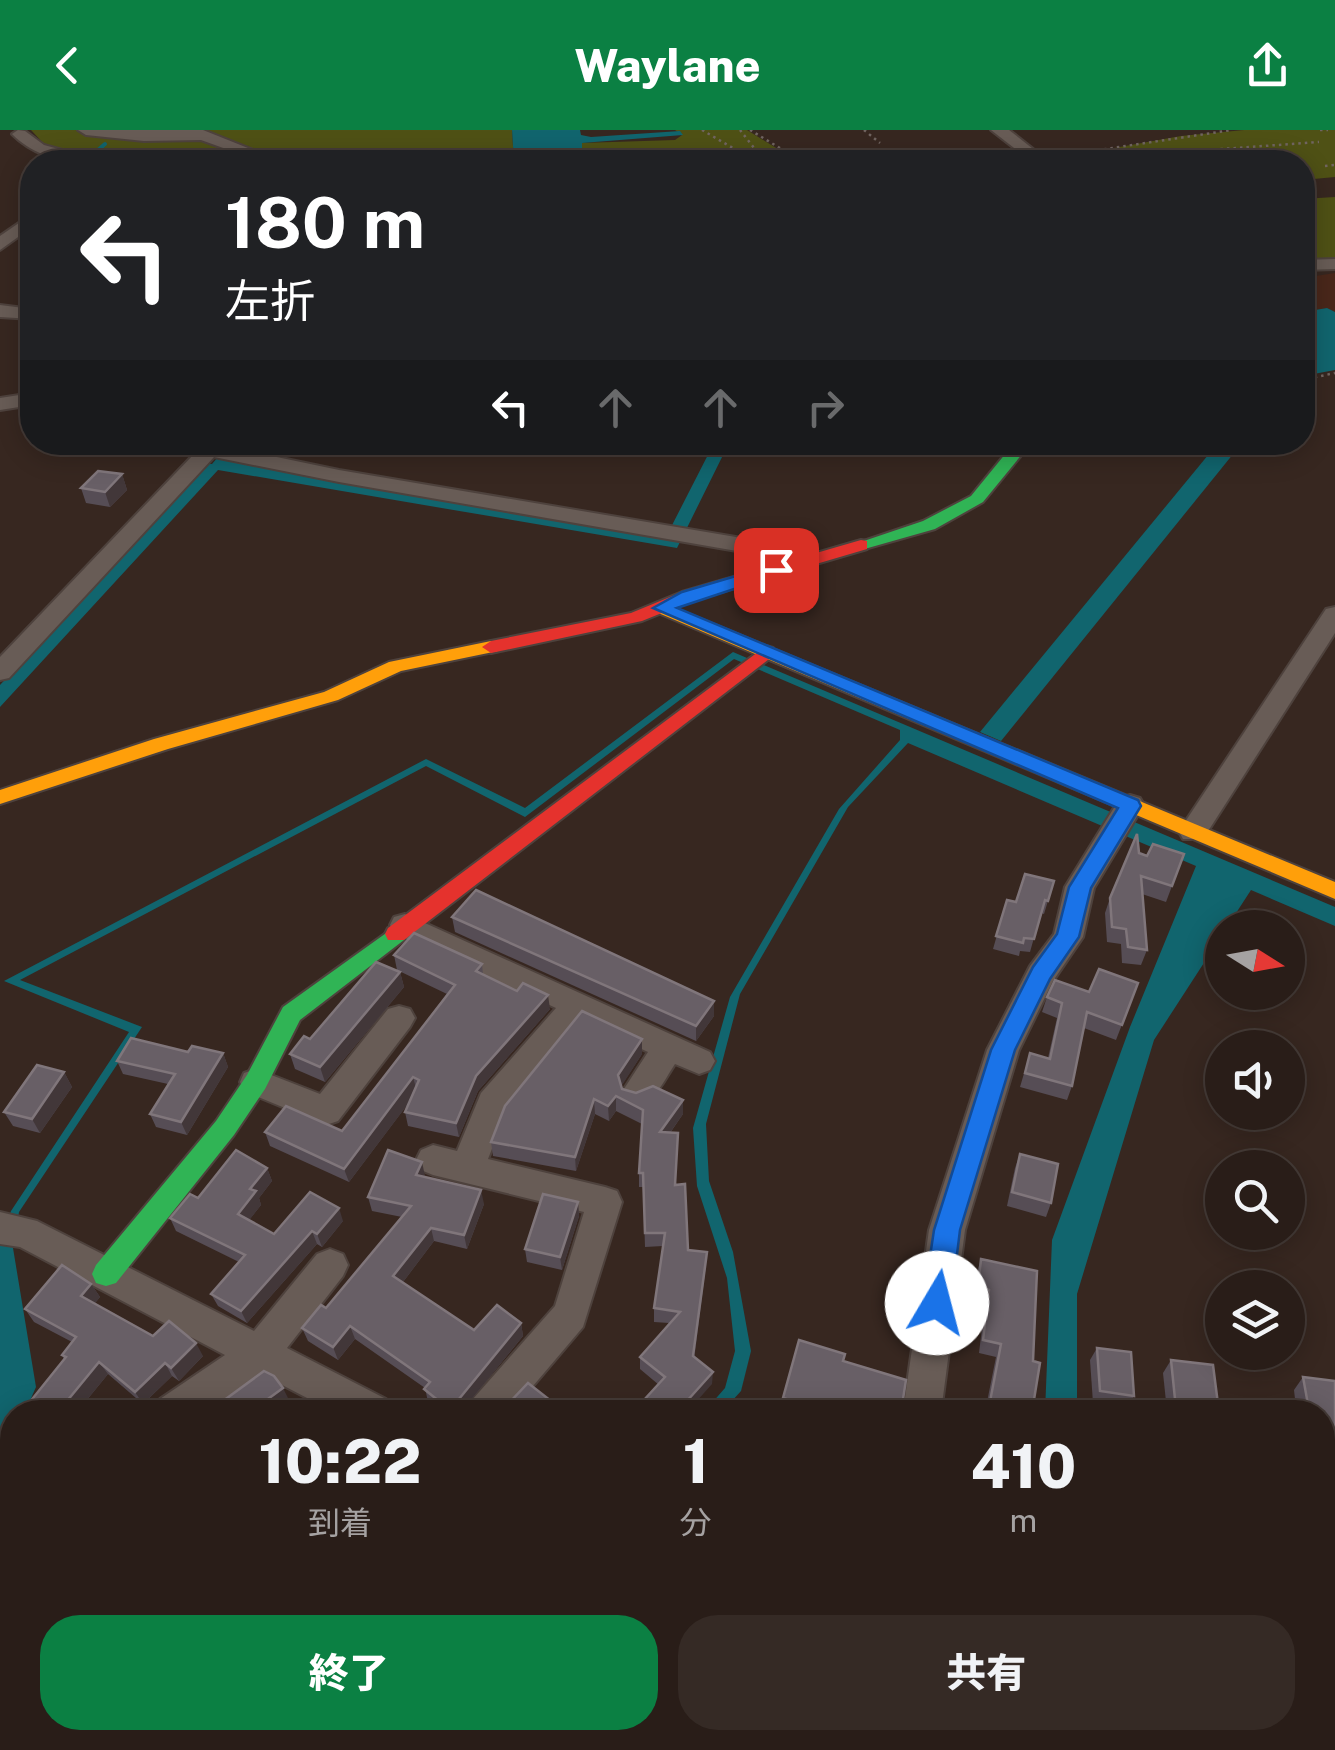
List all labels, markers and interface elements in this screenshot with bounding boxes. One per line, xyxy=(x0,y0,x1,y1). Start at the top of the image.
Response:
icon: back xyxy=(40,38,95,93)
icon: share xyxy=(1240,38,1295,93)
text: Waylane xyxy=(574,39,761,92)
text: 180 m xyxy=(225,181,425,264)
icon: left xyxy=(60,190,190,320)
text: 左折 xyxy=(225,274,315,327)
icon: left xyxy=(483,380,538,435)
icon: ahead xyxy=(588,380,643,435)
icon: ahead xyxy=(693,380,748,435)
icon: right xyxy=(798,380,853,435)
pin xyxy=(734,528,819,613)
icon: arrive xyxy=(749,543,804,598)
north arrow xyxy=(1205,910,1305,1010)
map controls xyxy=(1205,910,1305,1370)
button: sound xyxy=(1205,1030,1305,1130)
button: search xyxy=(1205,1150,1305,1250)
position arrow xyxy=(885,1251,989,1355)
button: layers xyxy=(1205,1270,1305,1370)
text: 10:22 xyxy=(259,1426,421,1497)
text: 1 xyxy=(683,1426,709,1497)
text: 410 xyxy=(970,1431,1076,1502)
text: m xyxy=(1010,1502,1037,1539)
text: 到着 xyxy=(308,1504,372,1541)
text: 分 xyxy=(680,1504,712,1541)
button: 終了 xyxy=(40,1615,658,1730)
button: 共有 xyxy=(678,1615,1295,1730)

